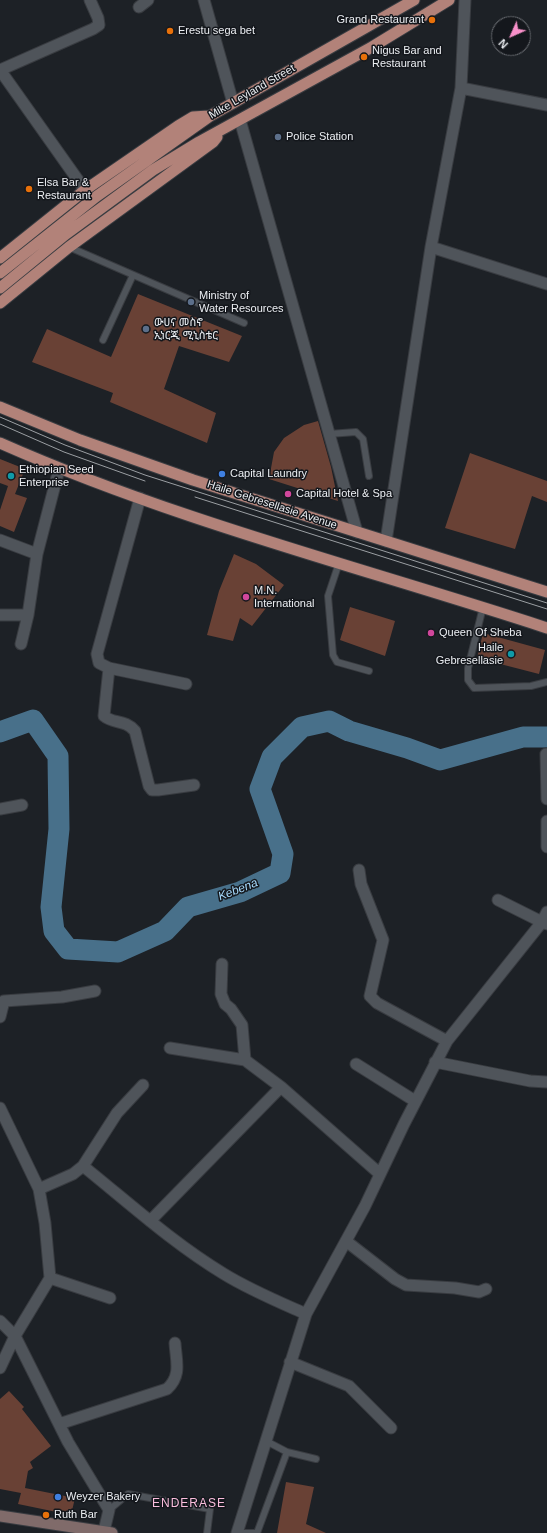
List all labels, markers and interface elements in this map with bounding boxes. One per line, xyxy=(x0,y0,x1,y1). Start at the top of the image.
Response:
place label: Grand Restaurant xyxy=(337,13,424,27)
marker: Grand Restaurant xyxy=(427,15,437,25)
north arrow xyxy=(491,16,531,56)
place label: Erestu sega bet xyxy=(178,24,255,38)
marker: Erestu sega bet xyxy=(165,26,175,36)
text: N xyxy=(496,37,510,51)
place label: Nigus Bar and Restaurant xyxy=(372,44,442,70)
marker: Nigus Bar and Restaurant xyxy=(359,52,369,62)
street label: Mike Leyland Street xyxy=(207,62,297,122)
place label: Police Station xyxy=(286,130,353,144)
marker: Police Station xyxy=(273,132,283,142)
place label: Elsa Bar & Restaurant xyxy=(37,176,91,202)
marker: Elsa Bar & Restaurant xyxy=(24,184,34,194)
place label: Ministry of Water Resources xyxy=(199,289,284,315)
marker: Ministry of Water Resources xyxy=(186,297,196,307)
place label: ውሀና መስኖ ኢነርጂ ሚኒስቴር xyxy=(154,316,218,342)
marker: ውሀና መስኖ ኢነርጂ ሚኒስቴር xyxy=(141,324,151,334)
place label: Ethiopian Seed Enterprise xyxy=(19,463,94,489)
place label: Capital Laundry xyxy=(230,467,307,481)
marker: Capital Laundry xyxy=(217,469,227,479)
marker: Ethiopian Seed Enterprise xyxy=(6,471,16,481)
street label: Haile Gebresellasie Avenue xyxy=(206,478,338,532)
place label: Capital Hotel & Spa xyxy=(296,487,392,501)
marker: Capital Hotel & Spa xyxy=(283,489,293,499)
place label: M.N. International xyxy=(254,584,315,610)
marker: M.N. International xyxy=(241,592,251,602)
place label: Queen Of Sheba xyxy=(439,626,522,640)
marker: Queen Of Sheba xyxy=(426,628,436,638)
place label: Haile Gebresellasie xyxy=(436,641,503,667)
marker: Haile Gebresellasie xyxy=(506,649,516,659)
water label: Kebena xyxy=(216,876,260,904)
place label: Weyzer Bakery xyxy=(66,1490,140,1504)
marker: Weyzer Bakery xyxy=(53,1492,63,1502)
district label: ENDERASE xyxy=(152,1497,226,1511)
place label: Ruth Bar xyxy=(54,1508,97,1522)
marker: Ruth Bar xyxy=(41,1510,51,1520)

